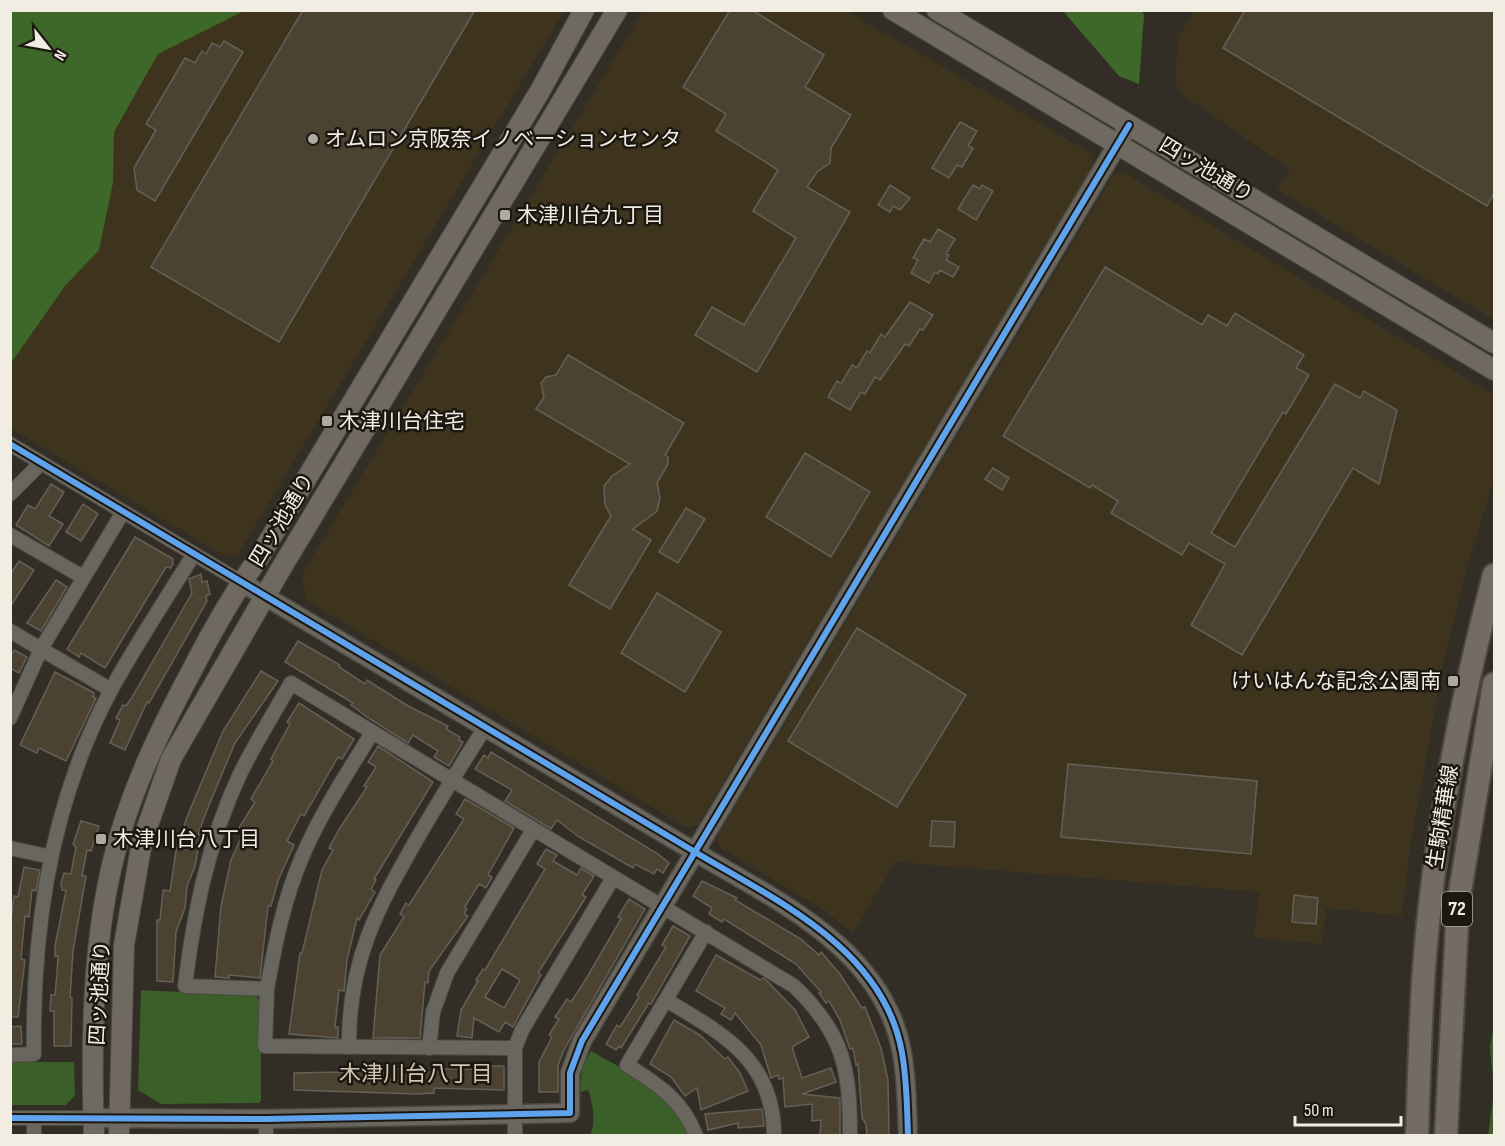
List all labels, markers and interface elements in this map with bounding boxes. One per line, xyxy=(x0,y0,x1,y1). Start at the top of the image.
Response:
north arrow xyxy=(18,18,78,78)
text: N xyxy=(49,46,70,64)
place label: オムロン京阪奈イノベーションセンタ xyxy=(325,127,681,152)
marker: オムロン京阪奈イノベーションセンタ xyxy=(306,132,320,146)
street label: 四ッ池通り xyxy=(1155,132,1257,208)
place label: 木津川台九丁目 xyxy=(517,203,664,228)
marker: 木津川台九丁目 xyxy=(498,208,512,222)
place label: 木津川台住宅 xyxy=(339,409,465,434)
marker: 木津川台住宅 xyxy=(320,414,334,428)
street label: 四ッ池通り xyxy=(244,469,320,571)
place label: けいはんな記念公園南 xyxy=(1231,669,1441,694)
marker: けいはんな記念公園南 xyxy=(1446,674,1460,688)
street label: 生駒精華線 xyxy=(1422,763,1464,871)
place label: 木津川台八丁目 xyxy=(113,827,260,852)
marker: 木津川台八丁目 xyxy=(94,832,108,846)
road number: 72 xyxy=(1442,892,1472,926)
street label: 四ッ池通り xyxy=(85,940,115,1046)
district label: 木津川台八丁目 xyxy=(339,1061,493,1088)
scale bar xyxy=(1295,1089,1402,1127)
text: 50 m xyxy=(1304,1100,1334,1121)

